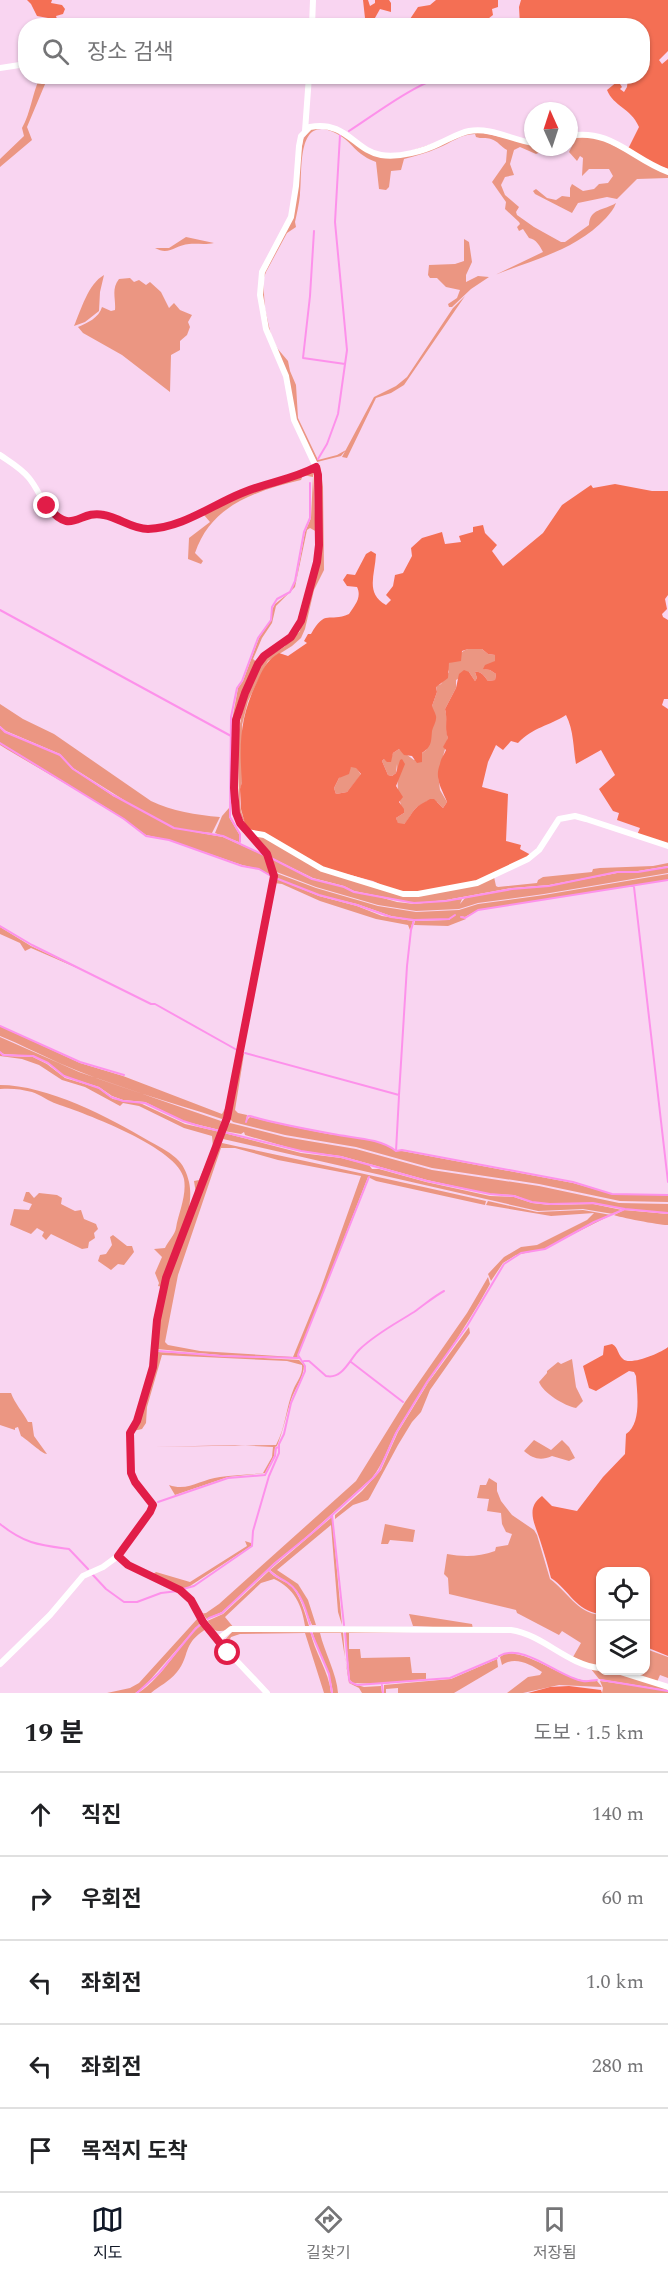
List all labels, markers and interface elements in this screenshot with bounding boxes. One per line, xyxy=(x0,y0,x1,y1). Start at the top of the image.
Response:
search box xyxy=(18,18,650,84)
icon: search xyxy=(39,35,72,68)
text: 장소 검색 xyxy=(87,36,173,69)
north arrow xyxy=(524,102,578,156)
route end xyxy=(33,492,59,518)
map controls xyxy=(596,1567,650,1675)
button: locate xyxy=(596,1567,650,1621)
button: layers xyxy=(596,1621,650,1675)
route start xyxy=(214,1639,240,1665)
text: 19 분 xyxy=(24,1713,84,1753)
text: 도보 · 1.5 km xyxy=(534,1718,644,1748)
icon: ahead xyxy=(24,1798,57,1831)
text: 직진 xyxy=(81,1799,121,1832)
text: 140 m xyxy=(592,1799,644,1829)
icon: right xyxy=(24,1882,57,1915)
text: 우회전 xyxy=(81,1883,142,1916)
text: 60 m xyxy=(602,1883,644,1913)
icon: left xyxy=(24,1966,57,1999)
text: 좌회전 xyxy=(81,1967,142,2000)
text: 1.0 km xyxy=(586,1967,644,1997)
icon: left xyxy=(24,2050,57,2083)
text: 좌회전 xyxy=(81,2051,142,2084)
text: 280 m xyxy=(592,2051,644,2081)
icon: arrive xyxy=(24,2134,57,2167)
text: 목적지 도착 xyxy=(81,2135,188,2168)
tab: 지도 xyxy=(91,2203,124,2265)
tab: 길찾기 xyxy=(306,2203,351,2265)
tab: 저장됨 xyxy=(533,2203,577,2265)

